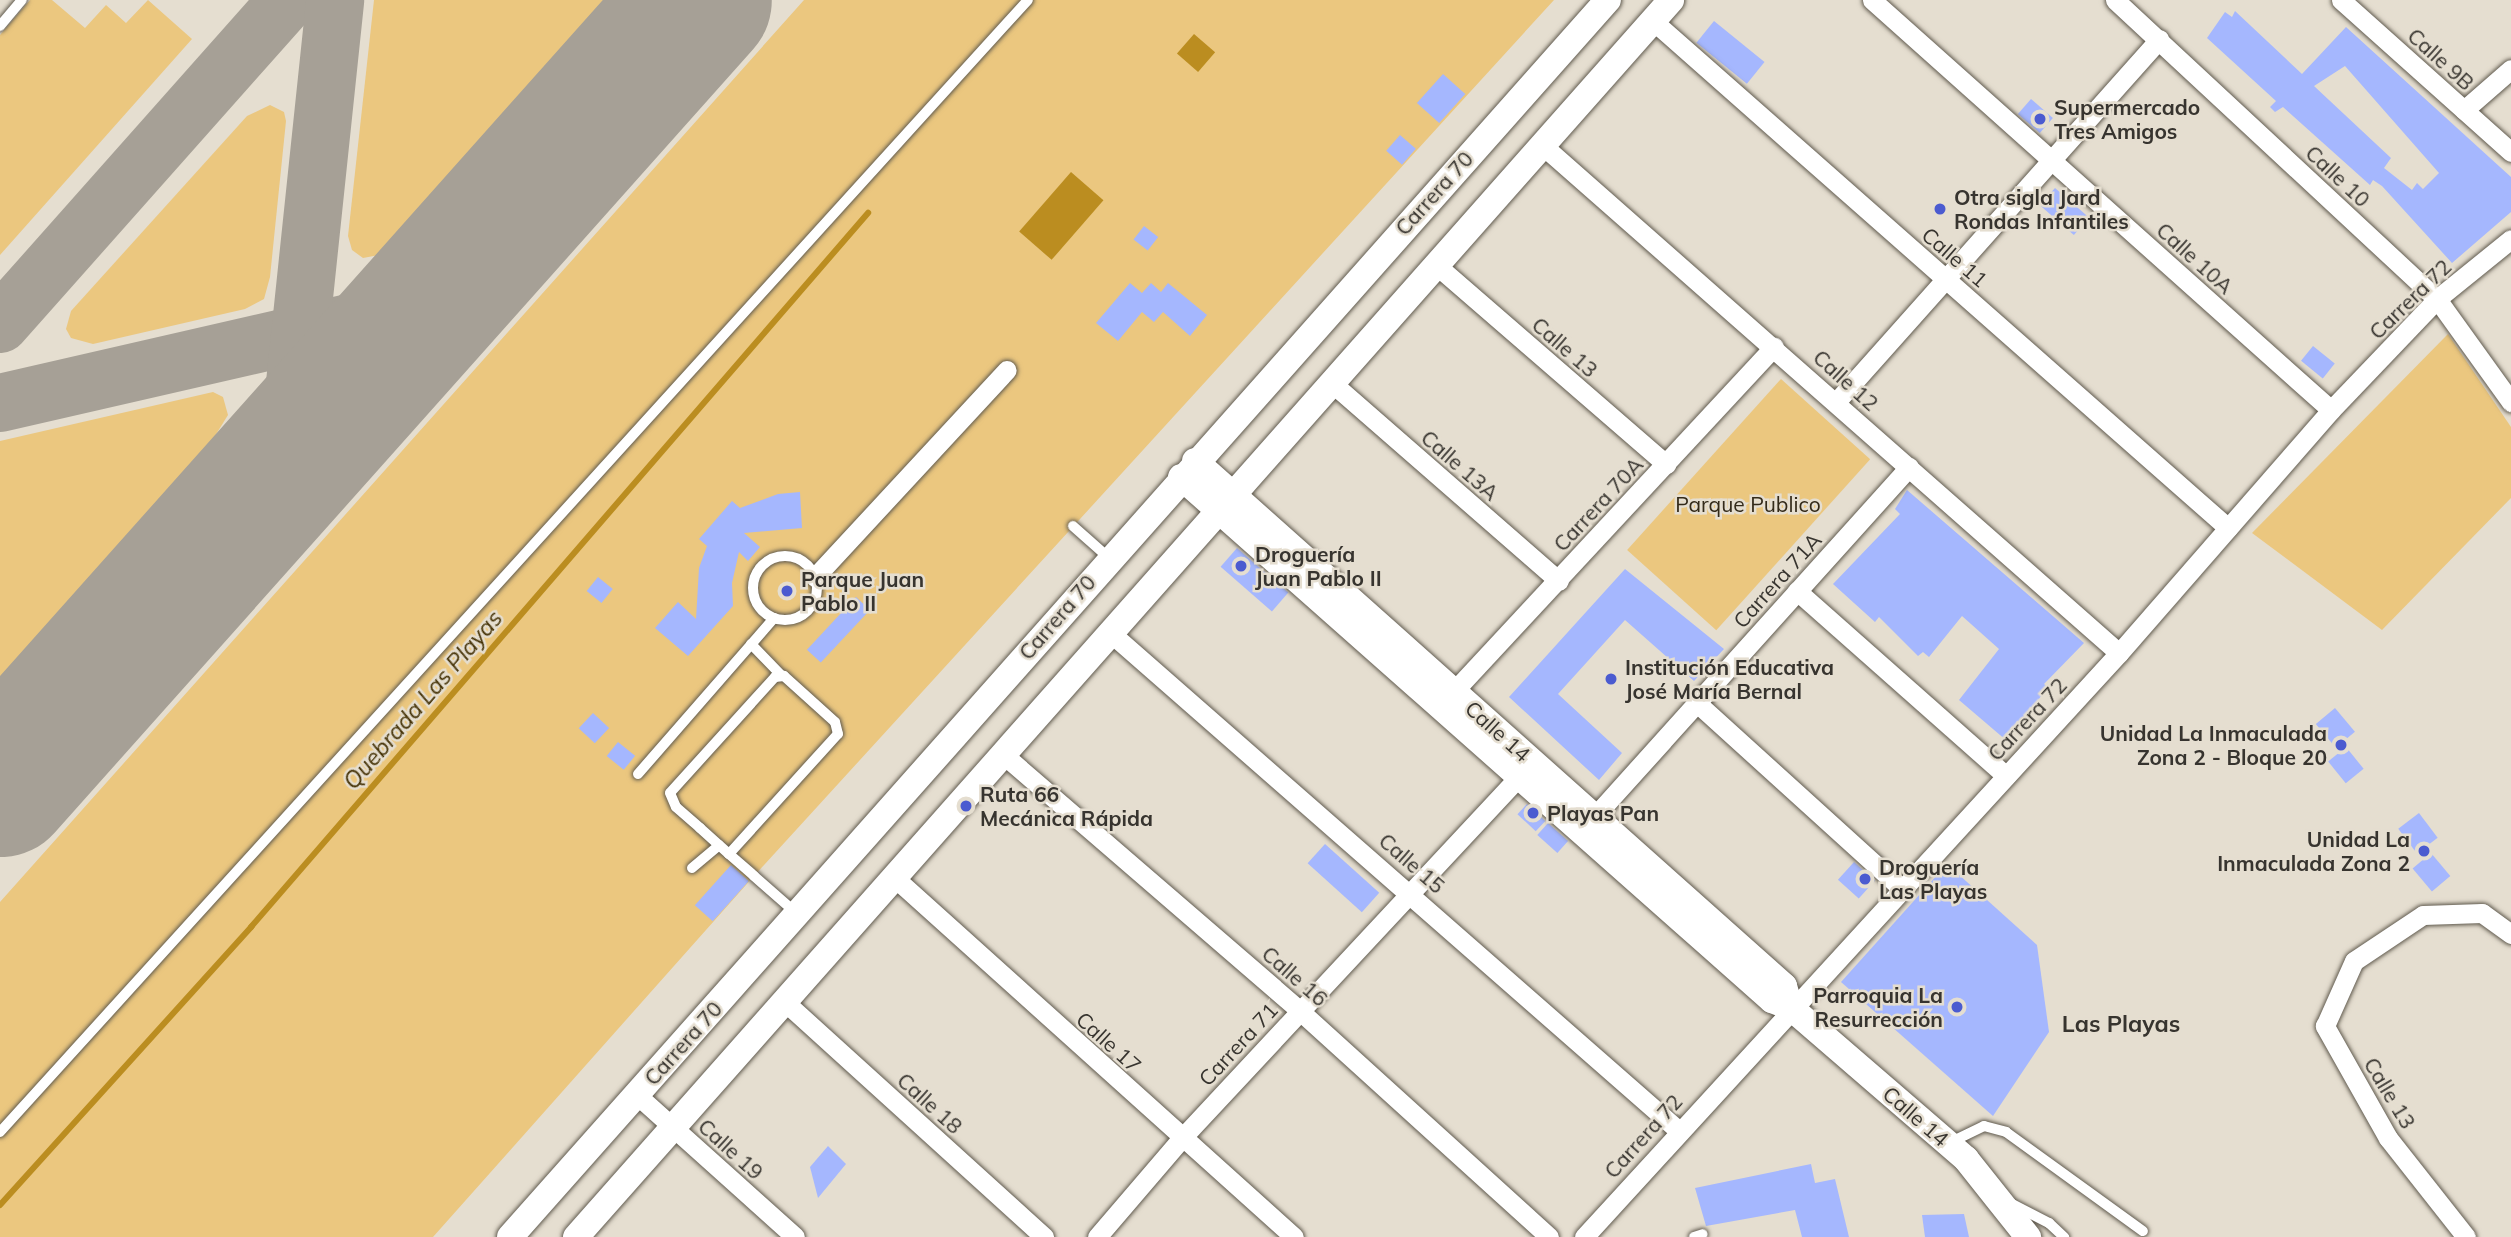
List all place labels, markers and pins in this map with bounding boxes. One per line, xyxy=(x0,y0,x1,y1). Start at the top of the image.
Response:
place label: Supermercado Tres Amigos xyxy=(2054,94,2200,144)
marker: Supermercado Tres Amigos xyxy=(2032,111,2048,127)
place label: Otra sigla Jard Rondas Infantiles xyxy=(1954,184,2129,234)
marker: Otra sigla Jard Rondas Infantiles xyxy=(1932,201,1948,217)
place label: Droguería Juan Pablo II xyxy=(1255,541,1382,591)
marker: Droguería Juan Pablo II xyxy=(1233,558,1249,574)
place label: Parque Juan Pablo II xyxy=(801,566,924,616)
marker: Parque Juan Pablo II xyxy=(779,583,795,599)
place label: Institución Educativa José María Bernal xyxy=(1625,654,1834,704)
marker: Institución Educativa José María Bernal xyxy=(1603,671,1619,687)
place label: Unidad La Inmaculada Zona 2 - Bloque 20 xyxy=(2100,720,2327,770)
marker: Unidad La Inmaculada Zona 2 - Bloque 20 xyxy=(2333,737,2349,753)
place label: Ruta 66 Mecánica Rápida xyxy=(980,781,1153,831)
marker: Ruta 66 Mecánica Rápida xyxy=(958,798,974,814)
place label: Playas Pan xyxy=(1547,800,1659,826)
marker: Playas Pan xyxy=(1525,805,1541,821)
place label: Unidad La Inmaculada Zona 2 xyxy=(2217,826,2410,876)
marker: Unidad La Inmaculada Zona 2 xyxy=(2416,843,2432,859)
place label: Droguería Las Playas xyxy=(1879,854,1987,904)
marker: Droguería Las Playas xyxy=(1857,871,1873,887)
place label: Parroquia La Resurrección xyxy=(1813,982,1943,1032)
marker: Parroquia La Resurrección xyxy=(1949,999,1965,1015)

